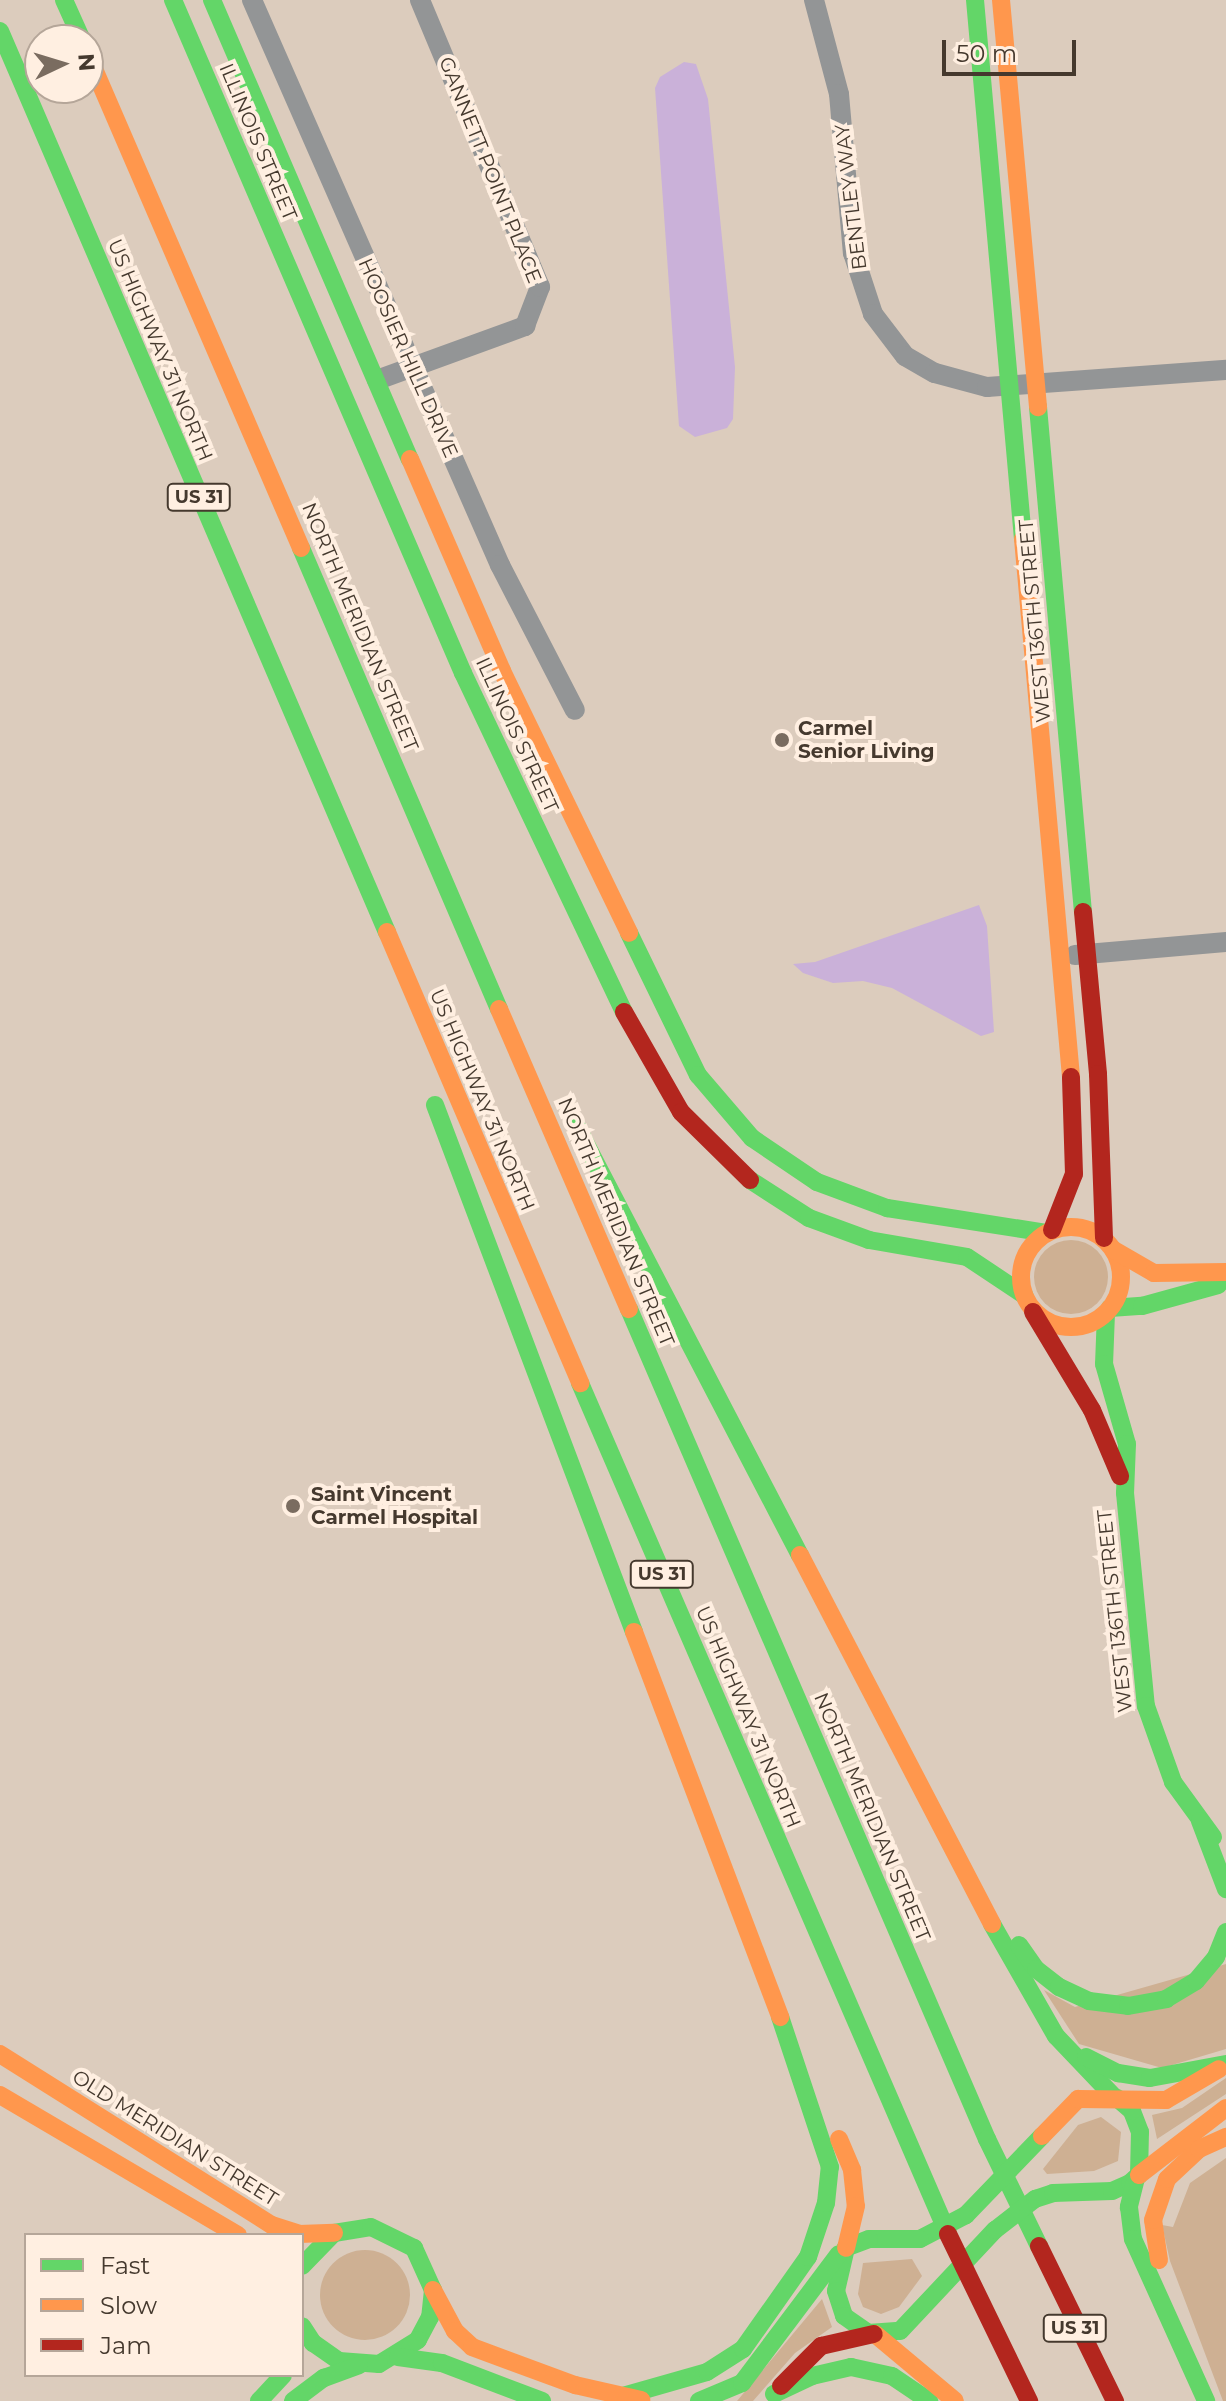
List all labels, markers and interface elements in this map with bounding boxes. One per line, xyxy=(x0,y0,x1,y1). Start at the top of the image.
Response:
north arrow xyxy=(24,24,104,104)
scale bar xyxy=(946,24,1080,74)
text: 50 m xyxy=(956,39,1017,68)
text: N xyxy=(72,53,101,72)
street label: GANNETT POINT PLACE xyxy=(434,53,546,287)
street label: ILLINOIS STREET xyxy=(214,60,302,224)
street label: BENTLEY WAY xyxy=(830,123,872,271)
street label: US HIGHWAY 31 NORTH xyxy=(102,235,218,465)
street label: HOOSIER HILL DRIVE xyxy=(353,254,463,462)
road number: US 31 xyxy=(165,483,233,511)
street label: NORTH MERIDIAN STREET xyxy=(297,499,423,755)
street label: WEST 136TH STREET xyxy=(1014,518,1056,724)
street label: ILLINOIS STREET xyxy=(471,654,563,816)
place label: Carmel Senior Living xyxy=(798,716,935,763)
marker: Carmel Senior Living xyxy=(773,731,791,749)
street label: US HIGHWAY 31 NORTH xyxy=(424,985,540,1215)
street label: NORTH MERIDIAN STREET xyxy=(553,1094,679,1350)
place label: Saint Vincent Carmel Hospital xyxy=(311,1482,478,1529)
marker: Saint Vincent Carmel Hospital xyxy=(282,1495,304,1517)
street label: WEST 136TH STREET xyxy=(1092,1508,1138,1714)
road number: US 31 xyxy=(628,1560,696,1588)
street label: US HIGHWAY 31 NORTH xyxy=(690,1602,806,1832)
street label: NORTH MERIDIAN STREET xyxy=(809,1689,935,1945)
street label: OLD MERIDIAN STREET xyxy=(68,2065,282,2211)
legend xyxy=(24,2233,304,2377)
text: Fast xyxy=(100,2251,150,2280)
text: Slow xyxy=(100,2291,157,2320)
road number: US 31 xyxy=(1041,2314,1109,2342)
text: Jam xyxy=(100,2331,152,2360)

